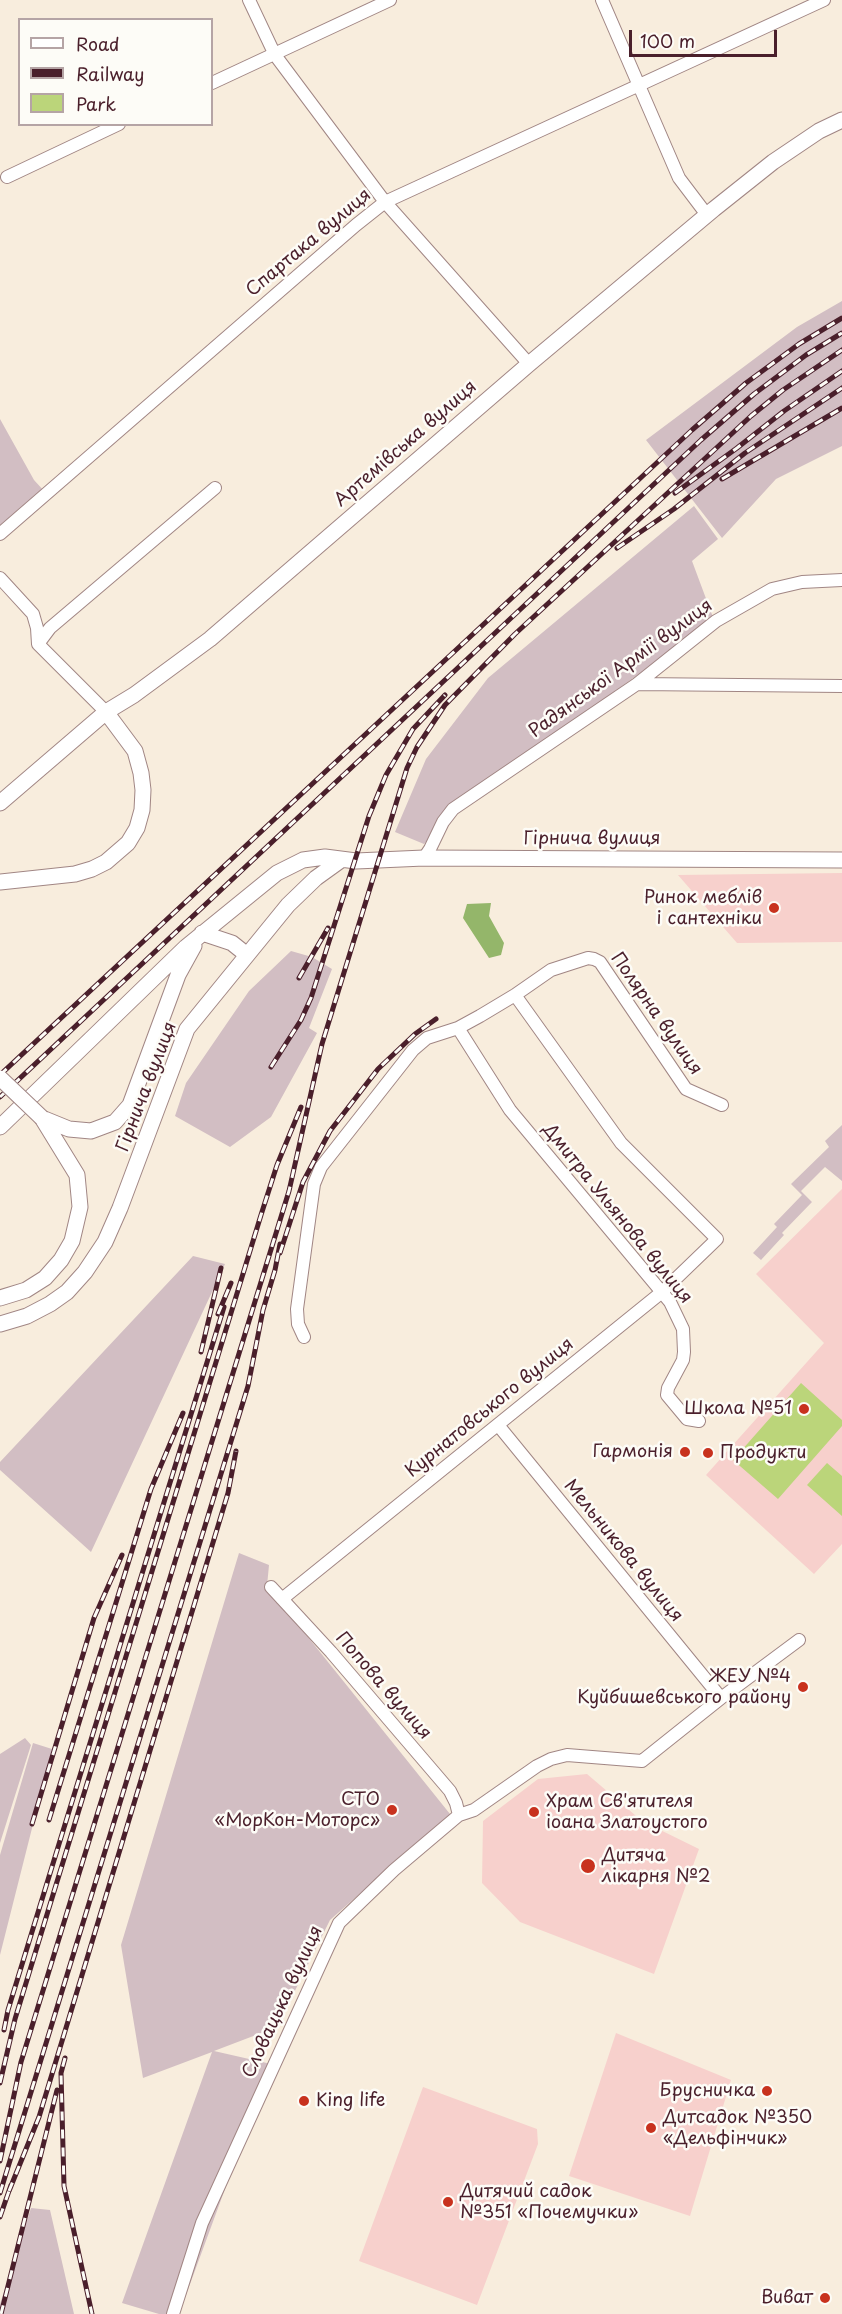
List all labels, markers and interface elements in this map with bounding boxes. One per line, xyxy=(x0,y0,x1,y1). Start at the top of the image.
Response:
legend xyxy=(18,18,213,126)
scale bar xyxy=(632,18,780,56)
text: 100 m xyxy=(640,27,695,54)
text: Road xyxy=(76,30,120,57)
text: Railway xyxy=(76,60,144,87)
text: Park xyxy=(76,90,116,117)
street label: Спартака вулиця xyxy=(242,184,376,302)
street label: Артемівська вулиця xyxy=(330,376,482,512)
street label: Радянської Армії вулиця xyxy=(525,595,717,743)
street label: Гірнича вулиця xyxy=(523,828,661,850)
place label: Ринок меблів і сантехніки xyxy=(644,887,762,930)
marker: Ринок меблів і сантехніки xyxy=(767,901,781,915)
street label: Полярна вулиця xyxy=(606,949,706,1079)
street label: Гірнича вулиця xyxy=(112,1019,182,1155)
street label: Дмитра Ульянова вулиця xyxy=(538,1120,696,1308)
street label: Курнатовського вулиця xyxy=(402,1334,578,1482)
place label: Школа №51 xyxy=(684,1398,792,1420)
marker: Школа №51 xyxy=(797,1402,811,1416)
place label: Гармонія xyxy=(593,1441,673,1463)
place label: Продукти xyxy=(720,1442,806,1464)
marker: Гармонія xyxy=(678,1445,692,1459)
marker: Продукти xyxy=(701,1446,715,1460)
street label: Мельникова вулиця xyxy=(559,1476,687,1626)
street label: Попова вулиця xyxy=(331,1628,435,1744)
place label: ЖЕУ №4 Куйбишевського району xyxy=(577,1666,791,1708)
marker: ЖЕУ №4 Куйбишевського району xyxy=(796,1680,810,1694)
place label: СТО «МорКон-Моторс» xyxy=(214,1789,380,1832)
place label: Храм Св'ятителя іоана Златоустого xyxy=(546,1791,708,1834)
marker: СТО «МорКон-Моторс» xyxy=(385,1803,399,1817)
marker: Храм Св'ятителя іоана Златоустого xyxy=(527,1805,541,1819)
place label: Дитяча лікарня №2 xyxy=(602,1845,711,1888)
marker: Дитяча лікарня №2 xyxy=(579,1857,597,1875)
street label: Словацька вулиця xyxy=(238,1923,328,2081)
place label: Брусничка xyxy=(660,2080,755,2102)
marker: Брусничка xyxy=(760,2084,774,2098)
place label: King life xyxy=(316,2090,385,2112)
marker: King life xyxy=(297,2094,311,2108)
place label: Дитсадок №350 «Дельфінчик» xyxy=(663,2107,812,2150)
marker: Дитсадок №350 «Дельфінчик» xyxy=(644,2121,658,2135)
place label: Дитячий садок №351 «Почемучки» xyxy=(460,2181,638,2224)
marker: Дитячий садок №351 «Почемучки» xyxy=(441,2195,455,2209)
place label: Виват xyxy=(761,2287,813,2309)
marker: Виват xyxy=(818,2291,832,2305)

